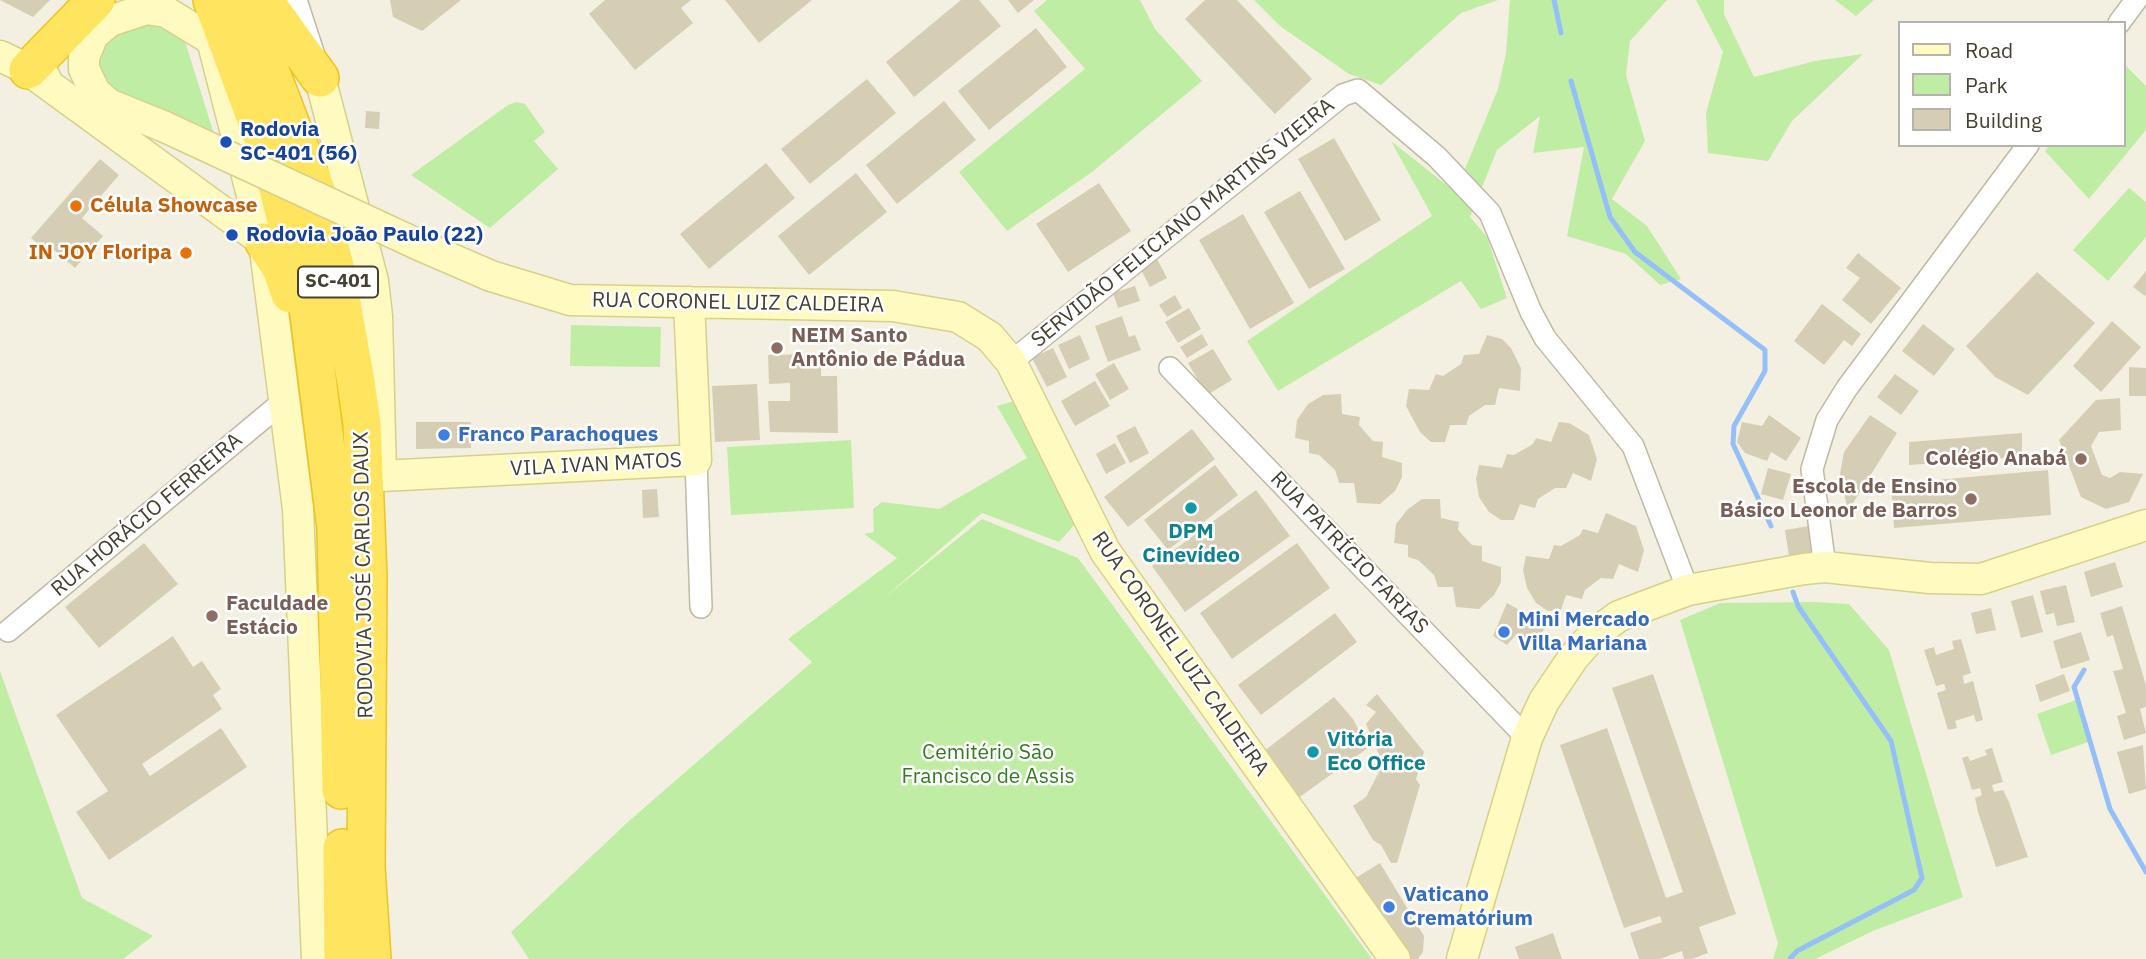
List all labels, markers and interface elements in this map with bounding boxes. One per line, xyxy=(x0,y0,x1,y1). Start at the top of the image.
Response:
legend xyxy=(1898,21,2125,147)
text: Road xyxy=(1965,36,2013,64)
text: Park xyxy=(1965,71,2008,99)
street label: SERVIDÃO FELICIANO MARTINS VIEIRA xyxy=(1027,93,1339,353)
text: Building xyxy=(1965,106,2042,134)
place label: Rodovia SC-401 (56) xyxy=(240,117,357,167)
marker: Rodovia SC-401 (56) xyxy=(218,134,234,150)
place label: Célula Showcase xyxy=(90,193,258,219)
marker: Célula Showcase xyxy=(68,198,84,214)
place label: Rodovia João Paulo (22) xyxy=(246,222,483,248)
marker: Rodovia João Paulo (22) xyxy=(224,227,240,243)
place label: IN JOY Floripa xyxy=(29,240,172,266)
marker: IN JOY Floripa xyxy=(178,245,194,261)
road number: SC-401 xyxy=(298,266,378,298)
street label: RUA CORONEL LUIZ CALDEIRA xyxy=(592,288,884,318)
place label: NEIM Santo Antônio de Pádua xyxy=(791,323,965,373)
marker: NEIM Santo Antônio de Pádua xyxy=(769,340,785,356)
place label: Franco Parachoques xyxy=(458,422,658,448)
marker: Franco Parachoques xyxy=(436,427,452,443)
street label: RUA HORÁCIO FERREIRA xyxy=(46,428,248,602)
street label: RODOVIA JOSÉ CARLOS DAUX xyxy=(349,431,379,719)
place label: Colégio Anabá xyxy=(1925,446,2067,472)
street label: VILA IVAN MATOS xyxy=(509,448,683,482)
marker: Colégio Anabá xyxy=(2073,451,2089,467)
street label: RUA PATRÍCIO FARIAS xyxy=(1265,466,1433,640)
place label: Escola de Ensino Básico Leonor de Barros xyxy=(1720,474,1957,524)
marker: Escola de Ensino Básico Leonor de Barros xyxy=(1963,491,1979,507)
marker: DPM Cinevídeo xyxy=(1183,500,1199,516)
place label: DPM Cinevídeo xyxy=(1142,519,1240,569)
street label: RUA CORONEL LUIZ CALDEIRA xyxy=(1086,527,1274,781)
place label: Faculdade Estácio xyxy=(226,591,328,641)
place label: Mini Mercado Villa Mariana xyxy=(1518,607,1649,657)
marker: Faculdade Estácio xyxy=(204,608,220,624)
marker: Mini Mercado Villa Mariana xyxy=(1496,624,1512,640)
place label: Vitória Eco Office xyxy=(1327,727,1426,777)
park label: Cemitério São Francisco de Assis xyxy=(901,740,1075,790)
marker: Vitória Eco Office xyxy=(1305,744,1321,760)
place label: Vaticano Crematórium xyxy=(1403,882,1533,932)
marker: Vaticano Crematórium xyxy=(1381,899,1397,915)

